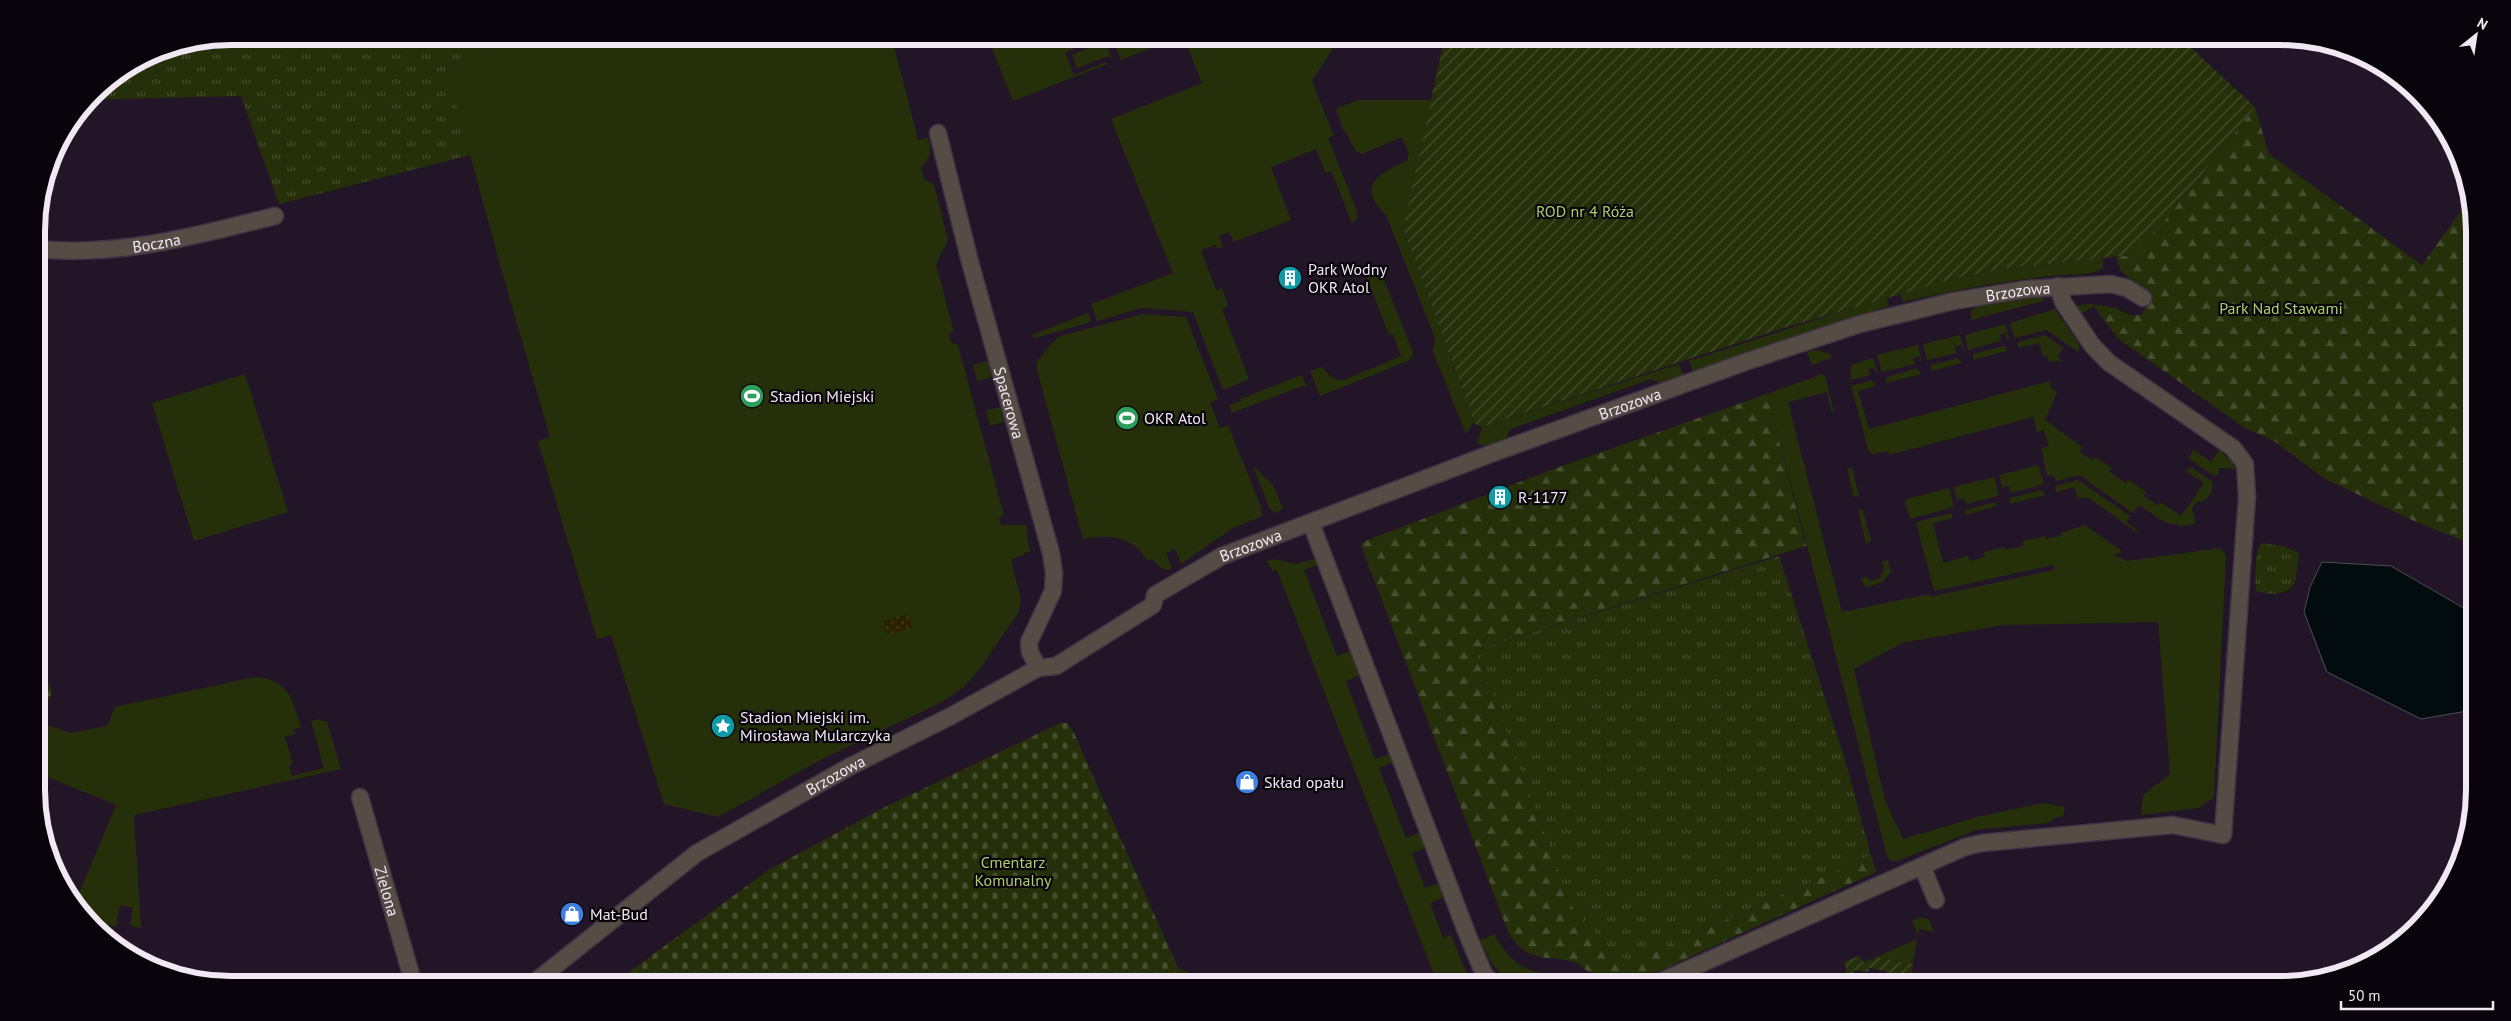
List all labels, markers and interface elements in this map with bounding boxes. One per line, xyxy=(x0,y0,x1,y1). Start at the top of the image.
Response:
north arrow xyxy=(2451,10,2501,60)
text: N xyxy=(2474,14,2491,34)
park label: ROD nr 4 Róża xyxy=(1536,201,1634,221)
street label: Boczna xyxy=(131,229,182,257)
place label: Park Wodny OKR Atol xyxy=(1308,259,1387,297)
building icon: Park Wodny OKR Atol xyxy=(1277,265,1303,291)
street label: Brzozowa xyxy=(1984,278,2051,306)
park label: Park Nad Stawami xyxy=(2219,298,2343,318)
street label: Spacerowa xyxy=(990,365,1029,441)
sports icon: Stadion Miejski xyxy=(739,383,765,409)
street label: Brzozowa xyxy=(1596,383,1664,424)
place label: Stadion Miejski xyxy=(770,386,874,406)
sports icon: OKR Atol xyxy=(1114,405,1140,431)
place label: OKR Atol xyxy=(1144,408,1206,428)
building icon: R-1177 xyxy=(1487,484,1513,510)
place label: R-1177 xyxy=(1518,487,1568,507)
street label: Brzozowa xyxy=(1217,524,1284,566)
place label: Stadion Miejski im. Mirosława Mularczyka xyxy=(740,707,891,745)
place icon: Stadion Miejski im. Mirosława Mularczyka xyxy=(710,713,736,739)
street label: Brzozowa xyxy=(802,751,869,799)
shop icon: Skład opału xyxy=(1234,769,1260,795)
place label: Skład opału xyxy=(1264,772,1344,792)
park label: Cmentarz Komunalny xyxy=(975,852,1052,890)
street label: Zielona xyxy=(370,864,404,919)
shop icon: Mat-Bud xyxy=(559,901,585,927)
place label: Mat-Bud xyxy=(590,904,648,924)
scale bar xyxy=(2341,978,2494,1010)
text: 50 m xyxy=(2348,986,2381,1005)

